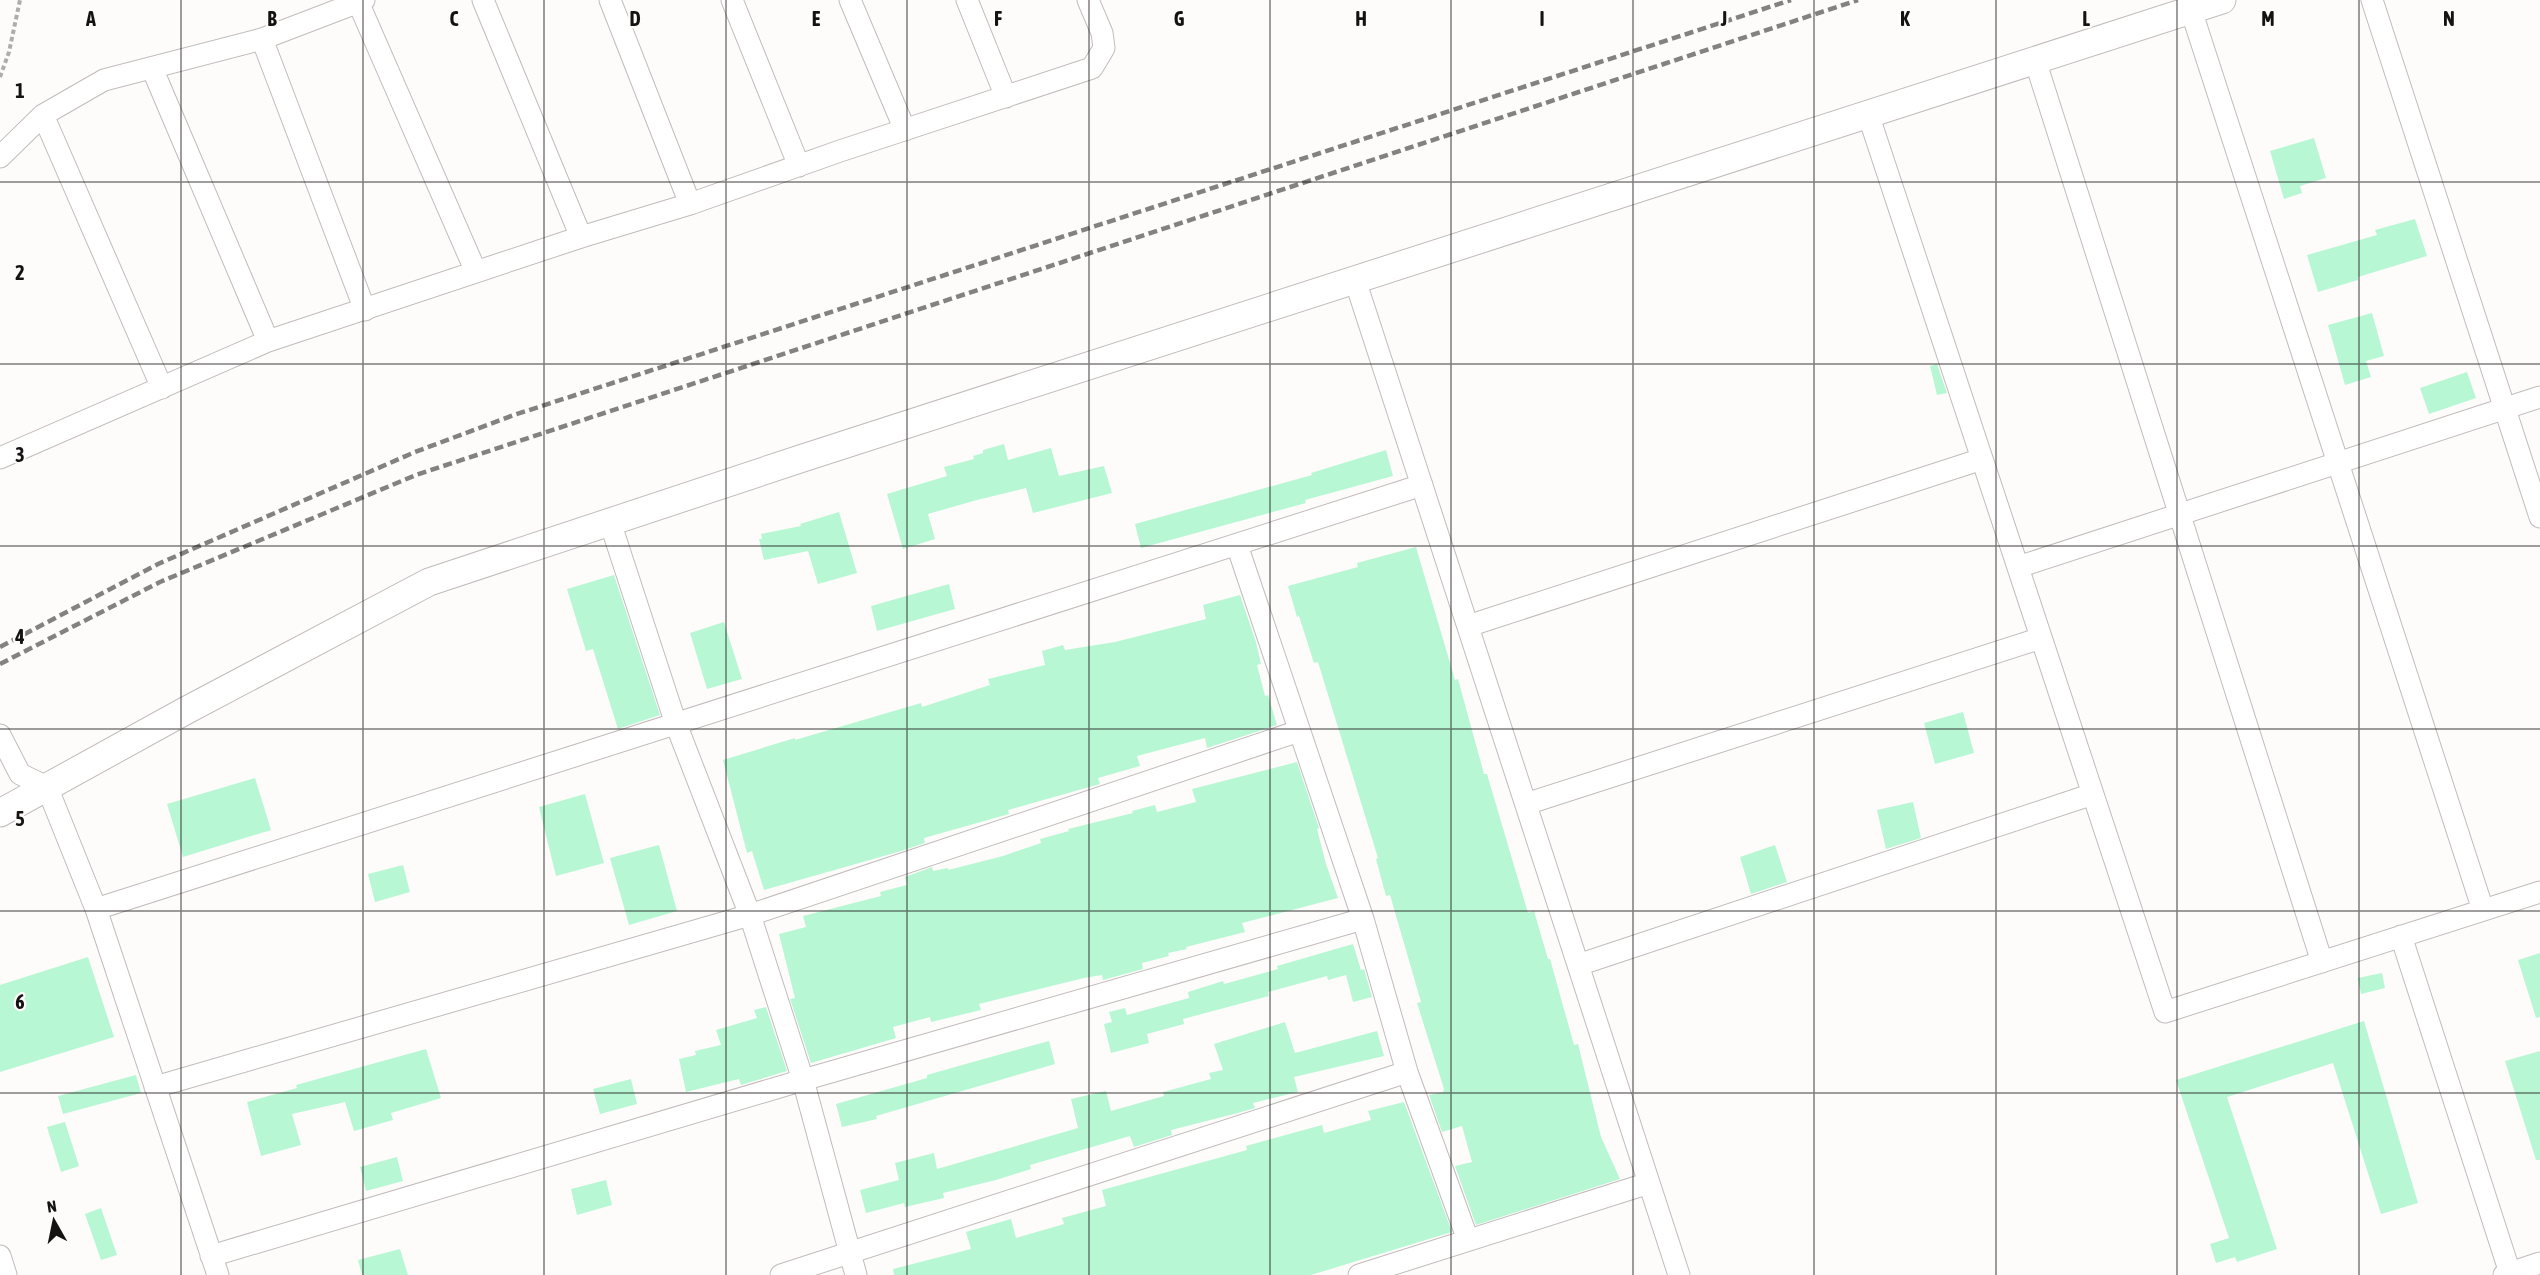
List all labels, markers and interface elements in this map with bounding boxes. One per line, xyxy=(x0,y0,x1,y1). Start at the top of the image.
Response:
text: A xyxy=(85,7,96,30)
text: B xyxy=(267,7,277,30)
text: C xyxy=(450,7,459,30)
text: D xyxy=(629,7,641,30)
text: E xyxy=(812,7,821,30)
text: F xyxy=(994,7,1002,30)
text: G xyxy=(1174,7,1185,30)
text: H xyxy=(1355,7,1367,30)
text: I xyxy=(1539,7,1545,30)
text: J xyxy=(1720,7,1727,30)
text: K xyxy=(1900,7,1910,30)
text: L xyxy=(2082,7,2090,30)
text: M xyxy=(2261,7,2275,30)
text: N xyxy=(2443,7,2455,30)
text: 1 xyxy=(15,79,25,102)
text: 2 xyxy=(15,261,25,284)
text: 3 xyxy=(15,443,25,466)
text: 4 xyxy=(14,625,25,648)
text: 5 xyxy=(15,807,25,830)
text: 6 xyxy=(15,990,25,1013)
north arrow xyxy=(24,1191,84,1251)
text: N xyxy=(46,1197,58,1216)

